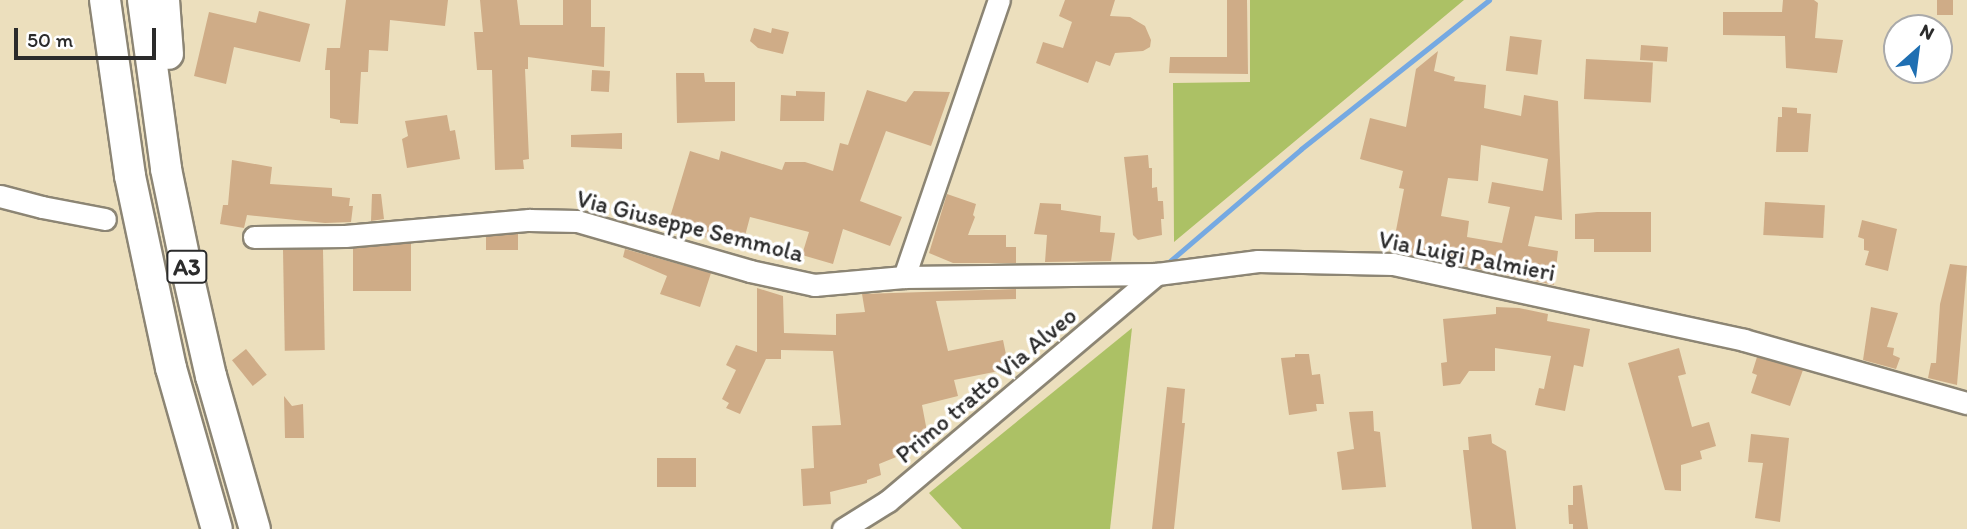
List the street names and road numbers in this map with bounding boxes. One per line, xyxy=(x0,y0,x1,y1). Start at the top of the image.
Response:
street label: Via Giuseppe Semmola xyxy=(574,184,806,268)
street label: Via Luigi Palmieri xyxy=(1377,225,1557,287)
road number: A3 xyxy=(166,248,208,286)
street label: Primo tratto Via Alveo xyxy=(890,301,1082,469)

